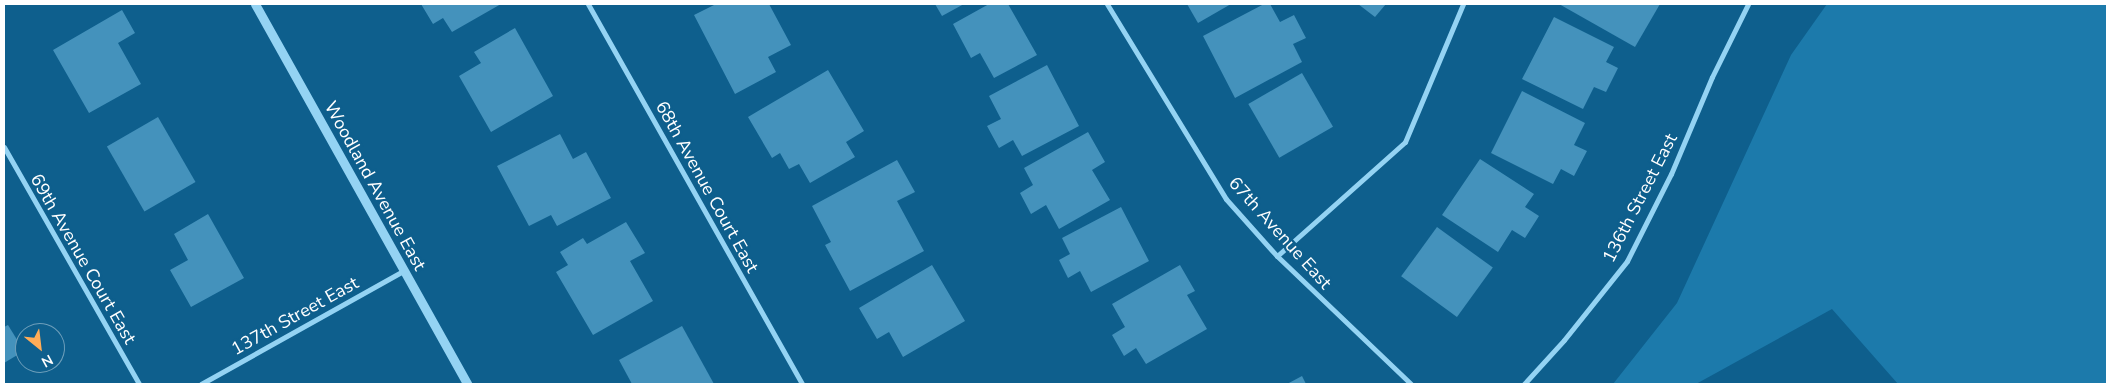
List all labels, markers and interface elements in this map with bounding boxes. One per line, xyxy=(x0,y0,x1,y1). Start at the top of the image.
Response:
street label: 68th Avenue Court East xyxy=(651,97,763,277)
street label: Woodland Avenue East xyxy=(319,98,431,274)
street label: 136th Street East xyxy=(1598,130,1682,266)
street label: 69th Avenue Court East xyxy=(25,170,141,348)
street label: 67th Avenue East xyxy=(1224,172,1336,294)
street label: 137th Street East xyxy=(228,272,362,360)
north arrow xyxy=(15,323,65,373)
text: N xyxy=(38,350,56,372)

